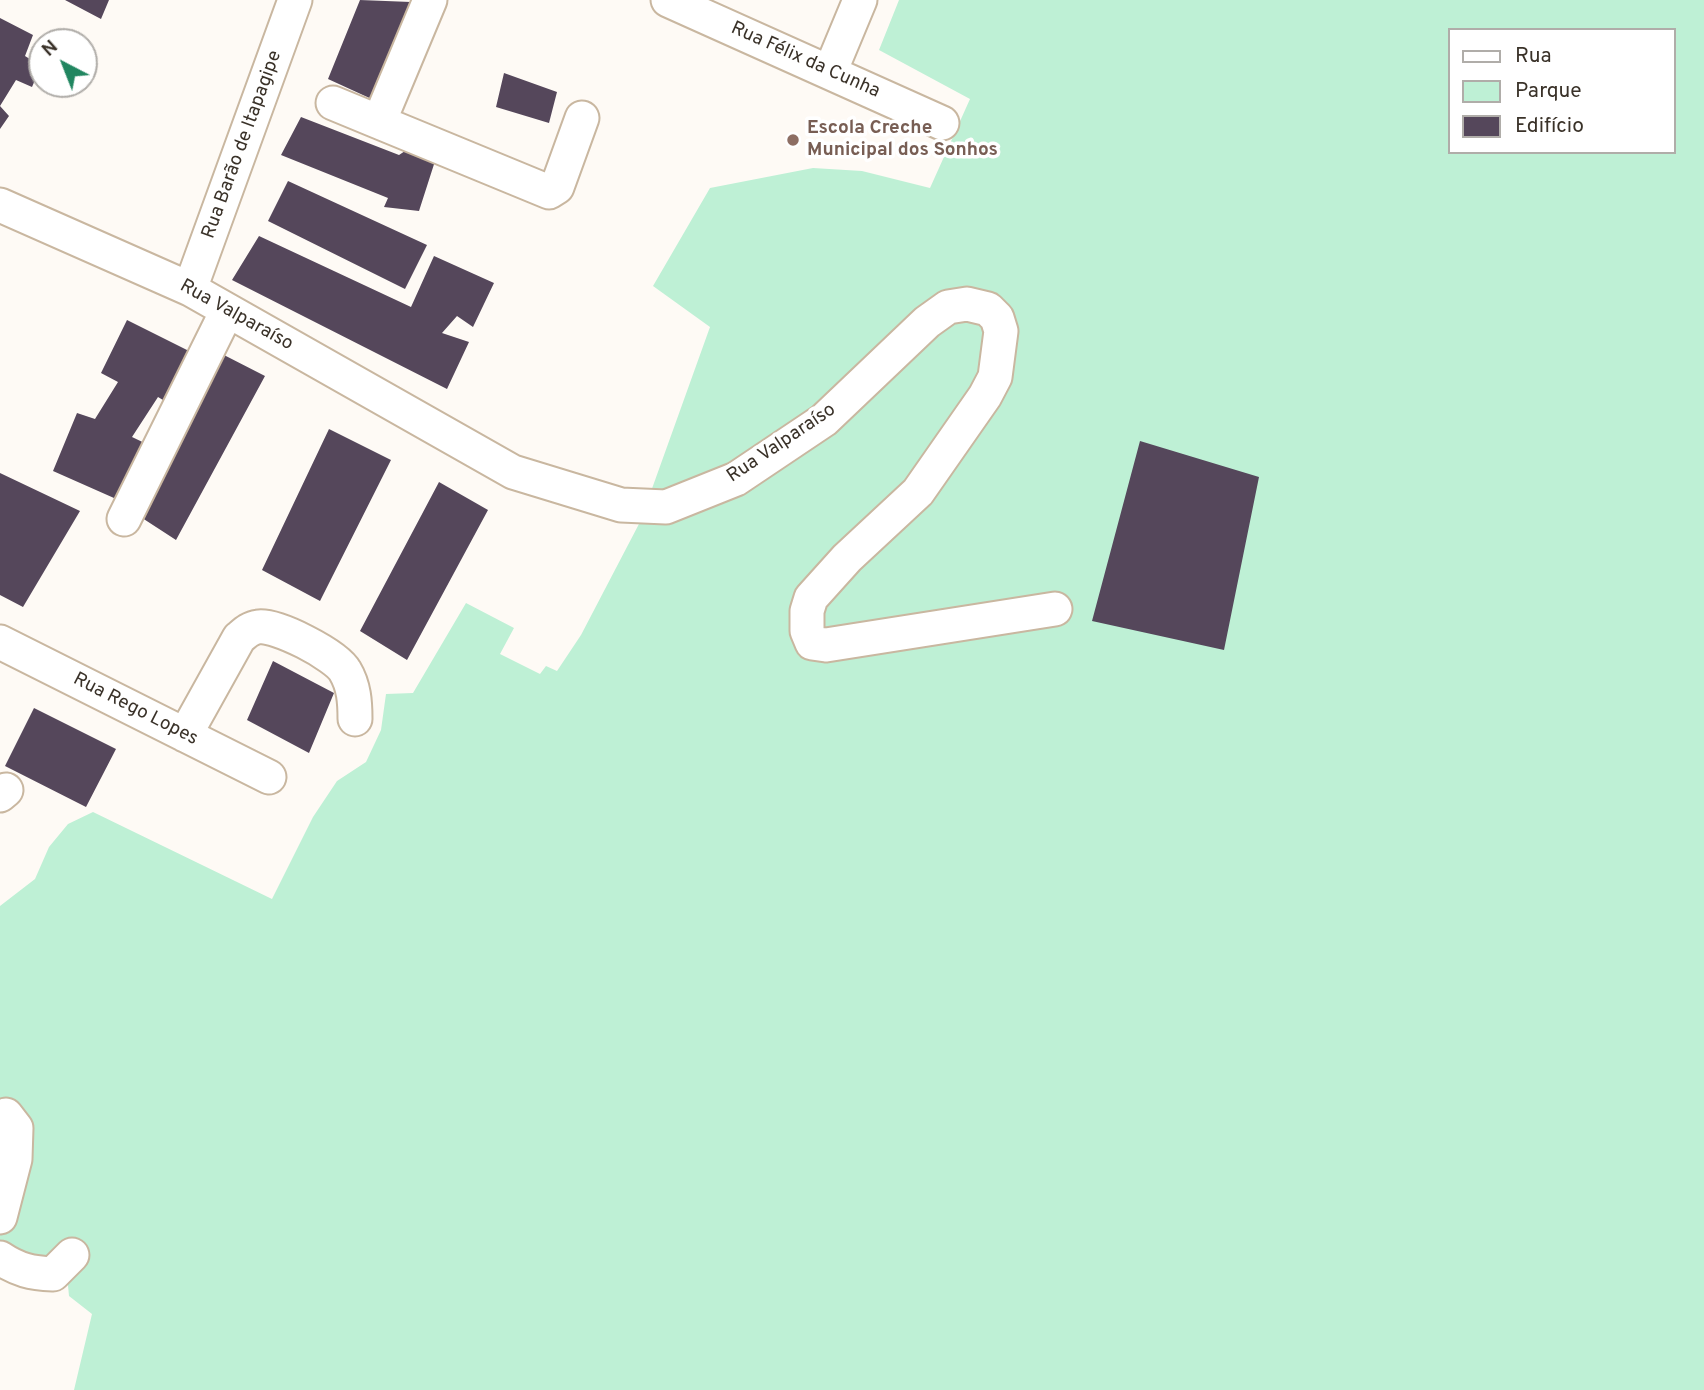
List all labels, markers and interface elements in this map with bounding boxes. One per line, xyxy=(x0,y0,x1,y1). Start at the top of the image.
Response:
street label: Rua Félix da Cunha xyxy=(727,18,883,104)
north arrow xyxy=(28,28,98,98)
legend xyxy=(1448,28,1676,154)
text: N xyxy=(37,35,63,62)
text: Rua xyxy=(1515,43,1552,70)
street label: Rua Barão de Itapagipe xyxy=(198,48,288,242)
text: Parque xyxy=(1515,78,1582,105)
text: Edifício xyxy=(1515,113,1584,140)
place label: Escola Creche Municipal dos Sonhos xyxy=(807,118,998,162)
marker: Escola Creche Municipal dos Sonhos xyxy=(785,132,801,148)
street label: Rua Valparaíso xyxy=(175,275,297,357)
street label: Rua Valparaíso xyxy=(723,399,841,489)
street label: Rua Rego Lopes xyxy=(69,669,201,751)

